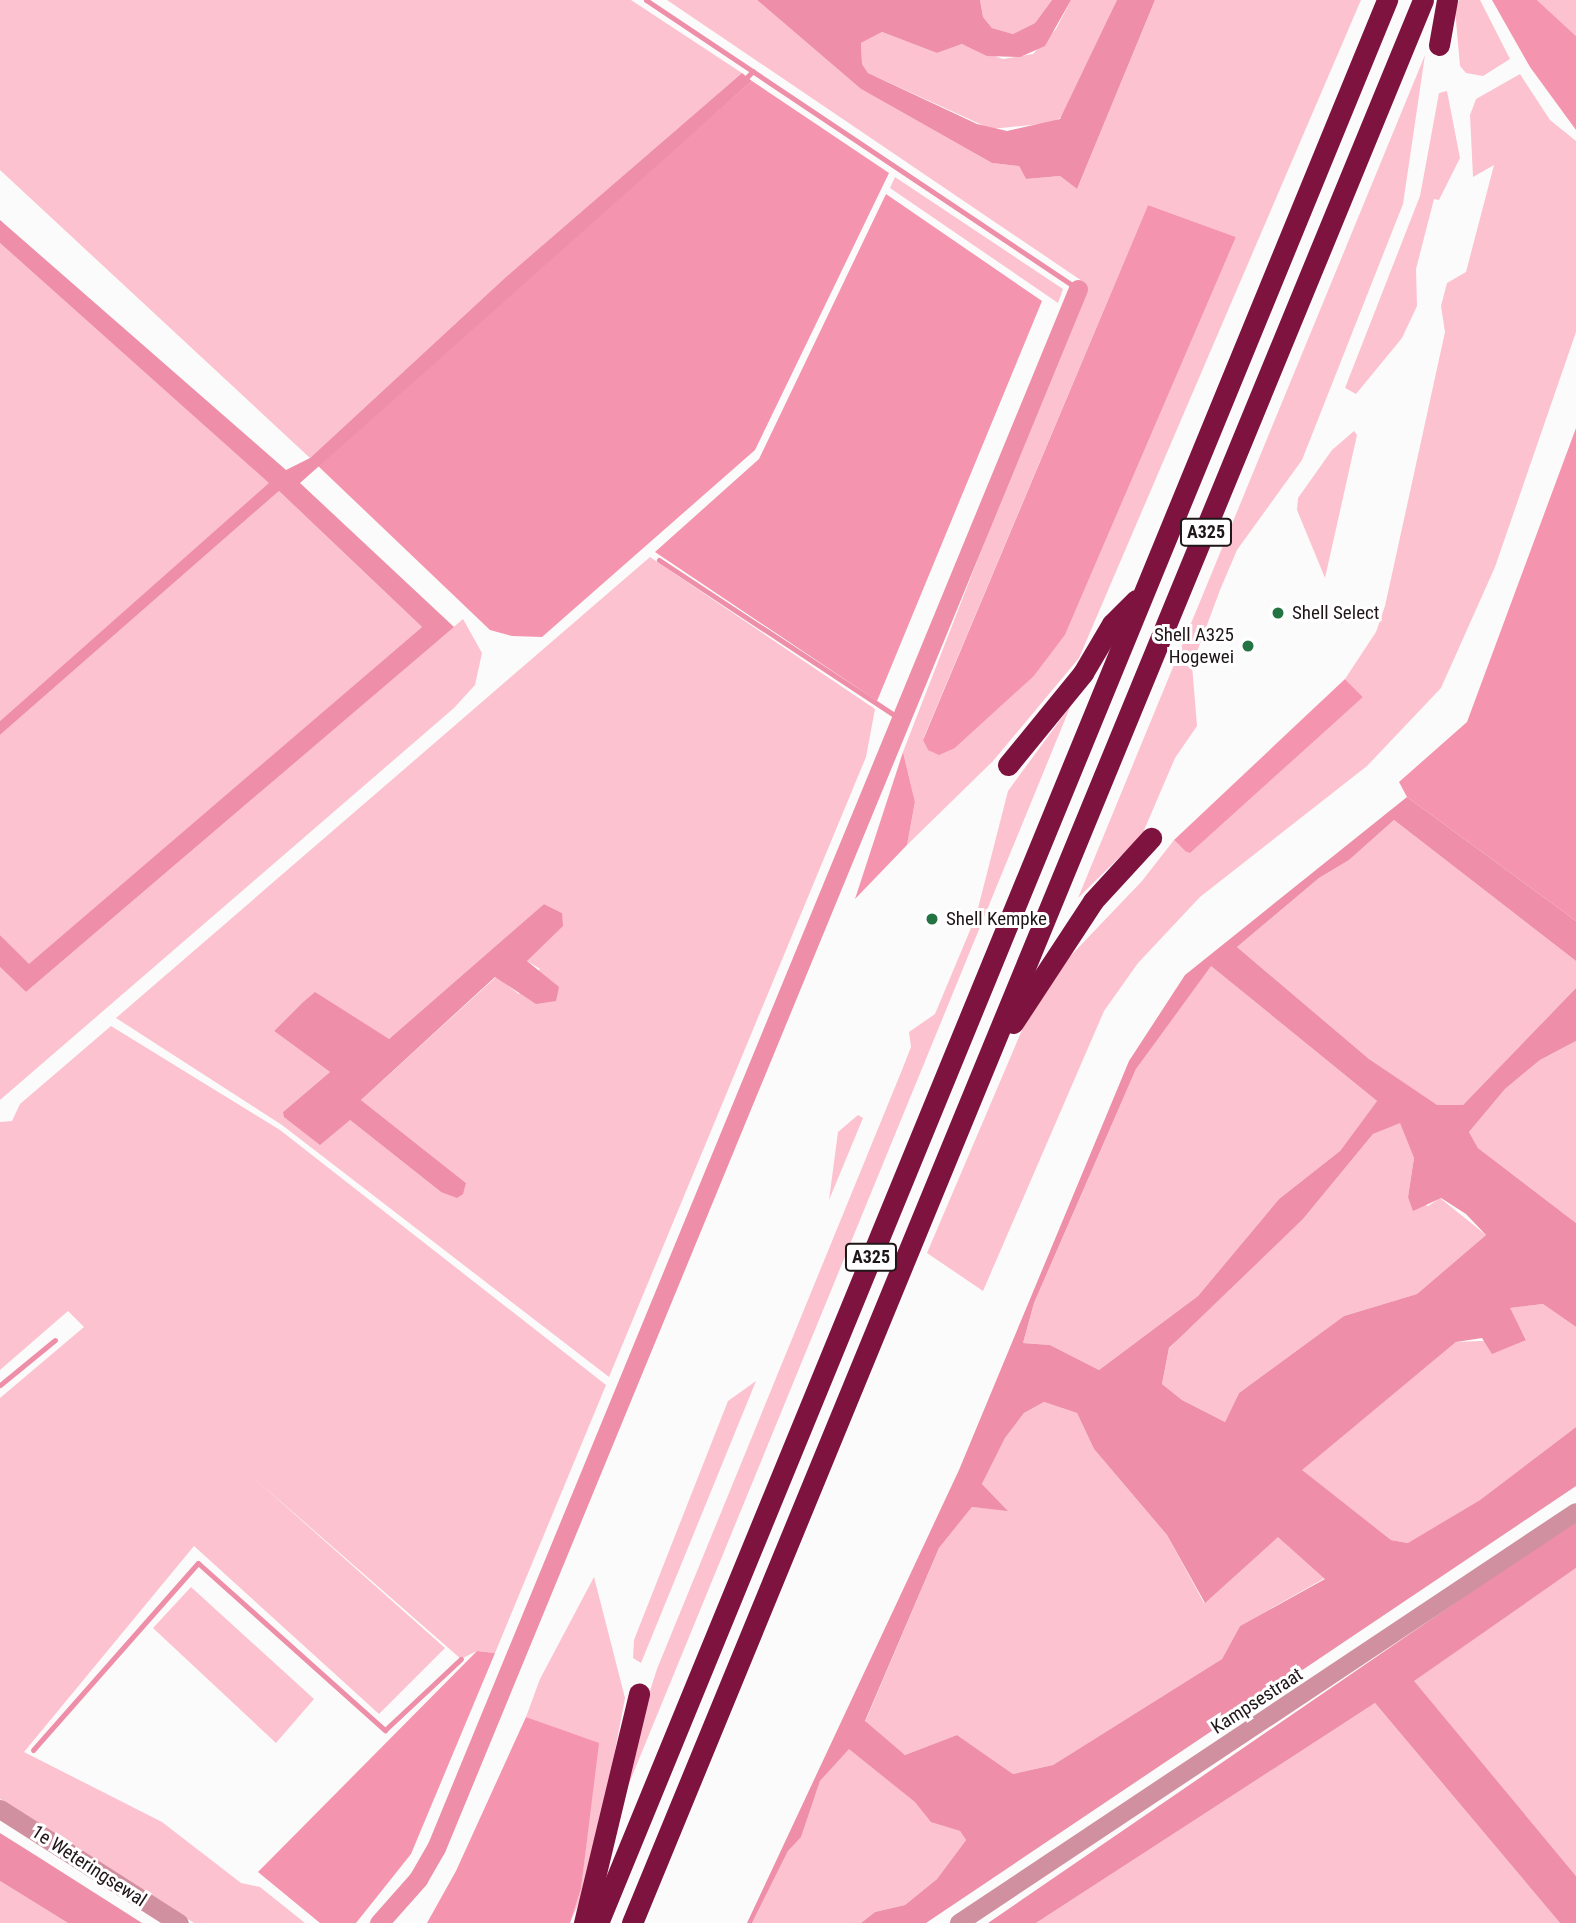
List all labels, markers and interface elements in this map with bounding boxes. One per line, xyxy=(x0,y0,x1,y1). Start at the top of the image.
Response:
road number: A325 xyxy=(1180,518,1232,546)
place label: Shell Select xyxy=(1292,602,1379,624)
marker: Shell Select xyxy=(1270,605,1286,621)
place label: Shell A325 Hogewei xyxy=(1154,624,1234,668)
marker: Shell A325 Hogewei xyxy=(1240,638,1256,654)
place label: Shell Kempke xyxy=(946,908,1047,930)
marker: Shell Kempke xyxy=(924,911,940,927)
road number: A325 xyxy=(845,1242,897,1272)
street label: Kampsestraat xyxy=(1207,1663,1307,1739)
street label: 1e Weteringsewal xyxy=(27,1820,151,1912)

